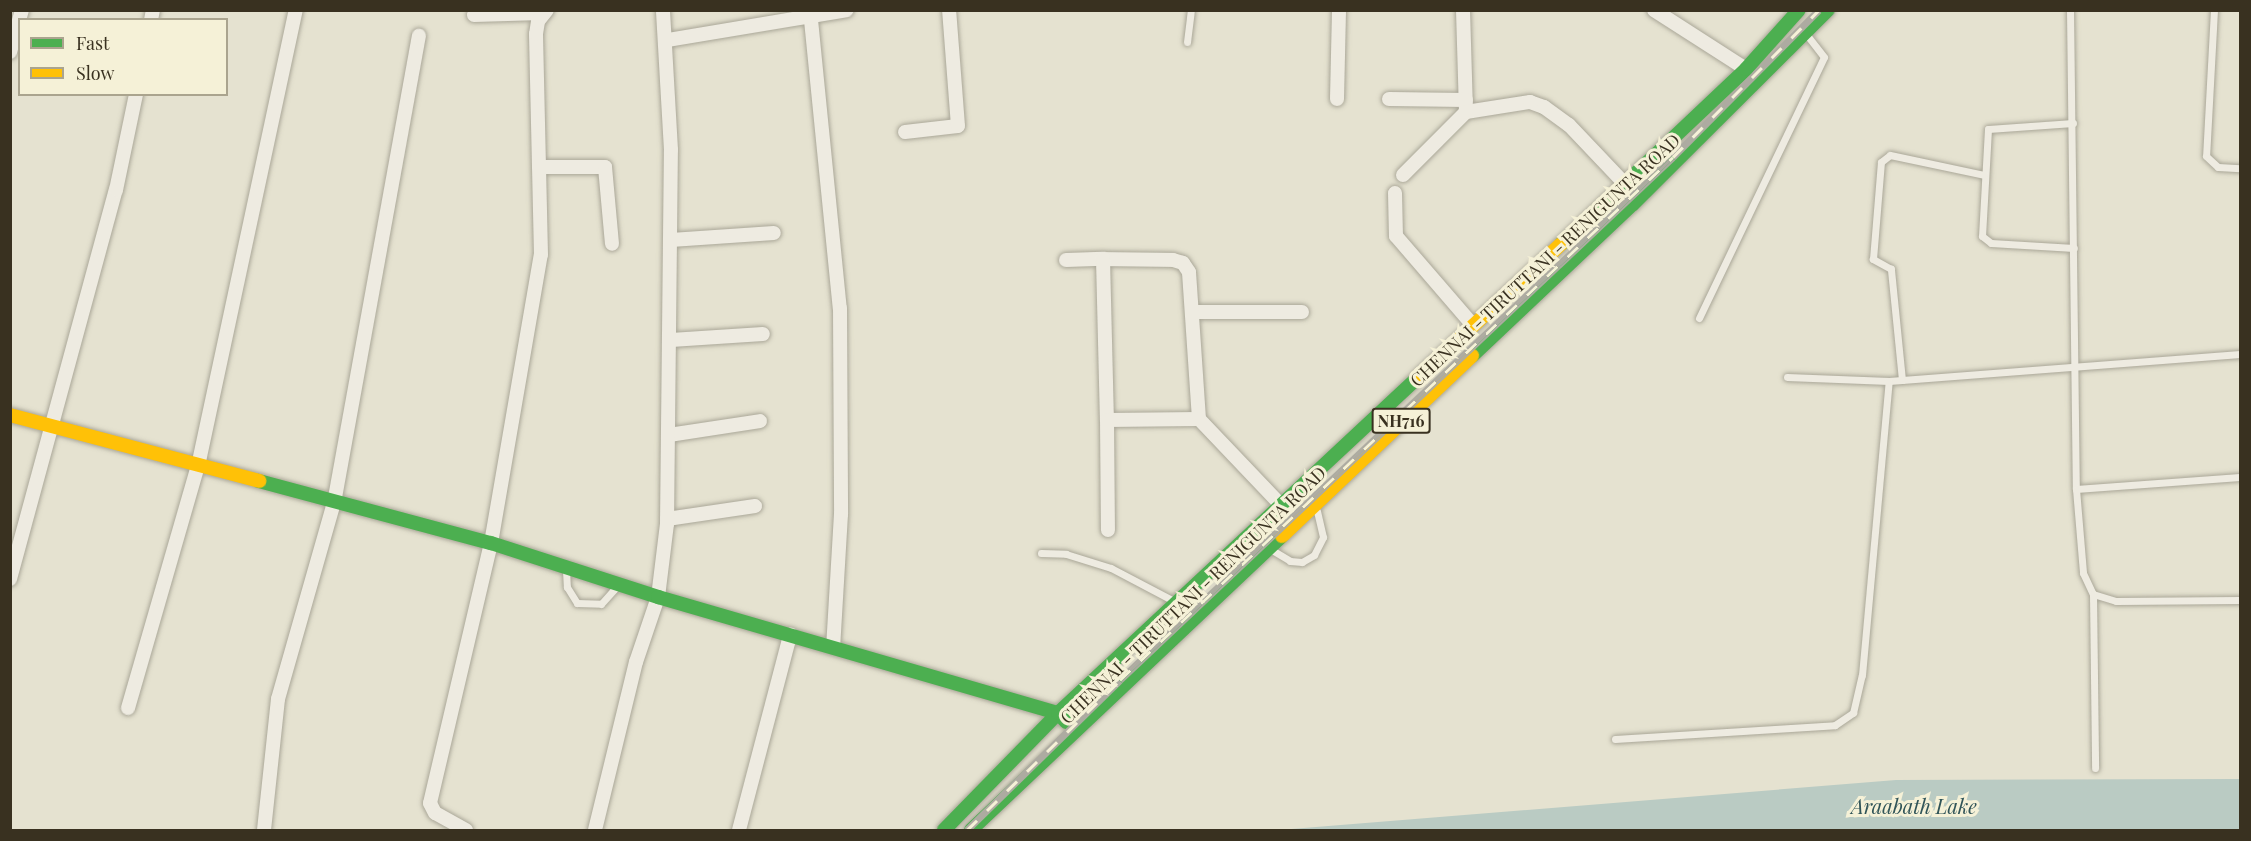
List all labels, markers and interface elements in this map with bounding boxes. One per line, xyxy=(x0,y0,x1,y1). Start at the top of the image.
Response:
legend xyxy=(18,18,228,96)
text: Fast xyxy=(76,31,109,55)
text: Slow xyxy=(76,61,114,85)
street label: CHENNAI - TIRUTTANI - RENIGUNTA ROAD xyxy=(1405,129,1685,391)
road number: NH716 xyxy=(1371,408,1431,434)
street label: CHENNAI - TIRUTTANI - RENIGUNTA ROAD xyxy=(1055,462,1331,728)
water label: Araabath Lake xyxy=(1851,793,1977,817)

